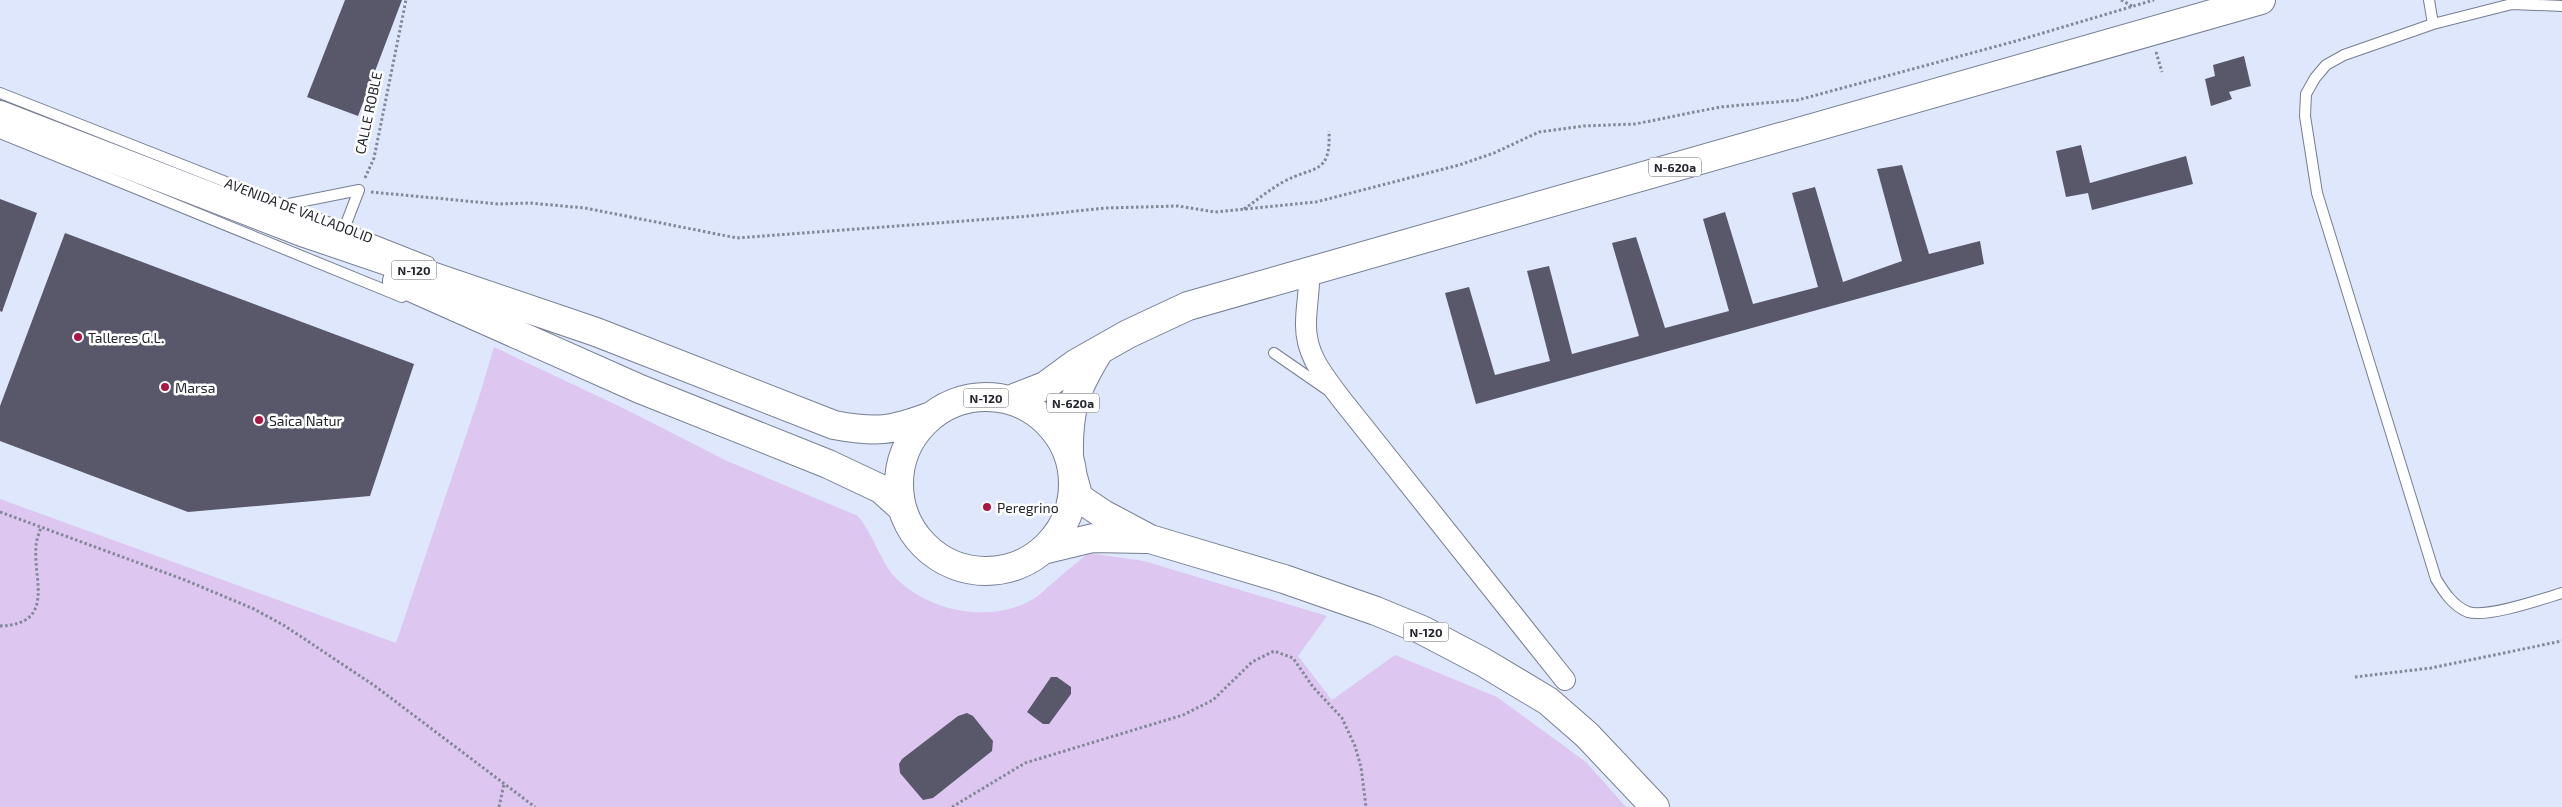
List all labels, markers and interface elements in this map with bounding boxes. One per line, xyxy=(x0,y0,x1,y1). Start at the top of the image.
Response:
street label: CALLE ROBLE xyxy=(351,70,385,156)
road number: N-620a xyxy=(1649,158,1701,176)
street label: AVENIDA DE VALLADOLID xyxy=(222,174,376,246)
road number: N-120 xyxy=(392,260,436,280)
place label: Talleres G.L. xyxy=(88,329,164,346)
marker: Talleres G.L. xyxy=(72,331,84,343)
place label: Marsa xyxy=(175,379,215,396)
marker: Marsa xyxy=(159,381,171,393)
road number: N-120 xyxy=(964,388,1008,408)
road number: N-620a xyxy=(1047,393,1099,412)
place label: Saica Natur xyxy=(269,412,343,429)
marker: Saica Natur xyxy=(253,414,265,426)
place label: Peregrino xyxy=(997,499,1059,516)
marker: Peregrino xyxy=(981,501,993,513)
road number: N-120 xyxy=(1404,622,1448,642)

